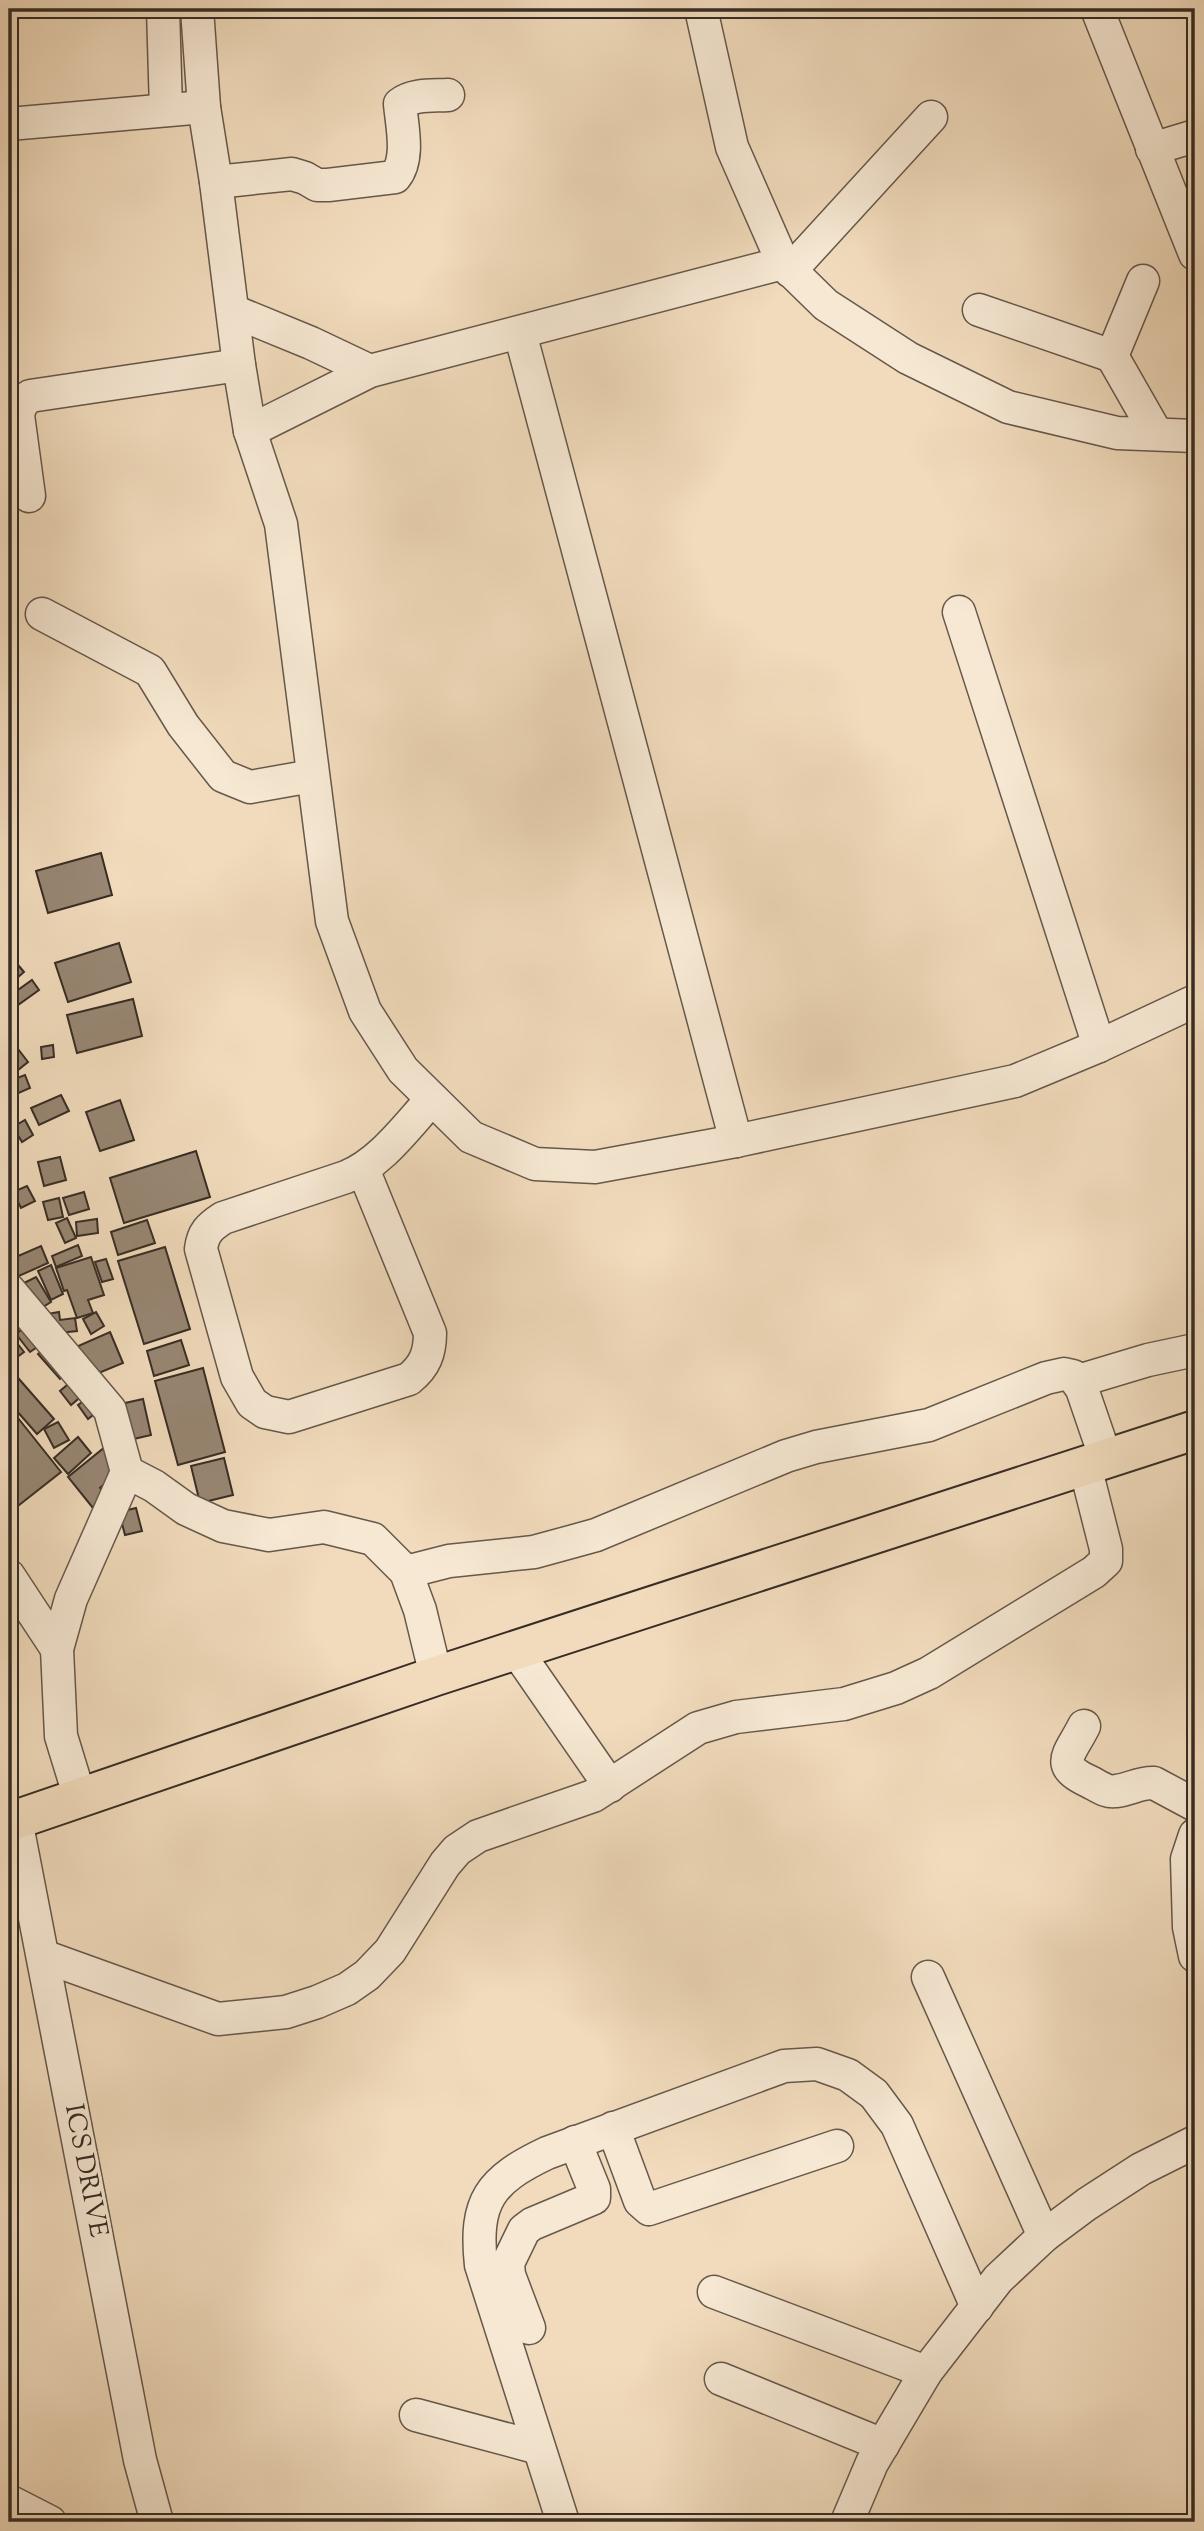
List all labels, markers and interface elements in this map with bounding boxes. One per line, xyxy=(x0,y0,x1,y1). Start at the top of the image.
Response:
street label: ICS DRIVE xyxy=(54,2101,116,2241)

